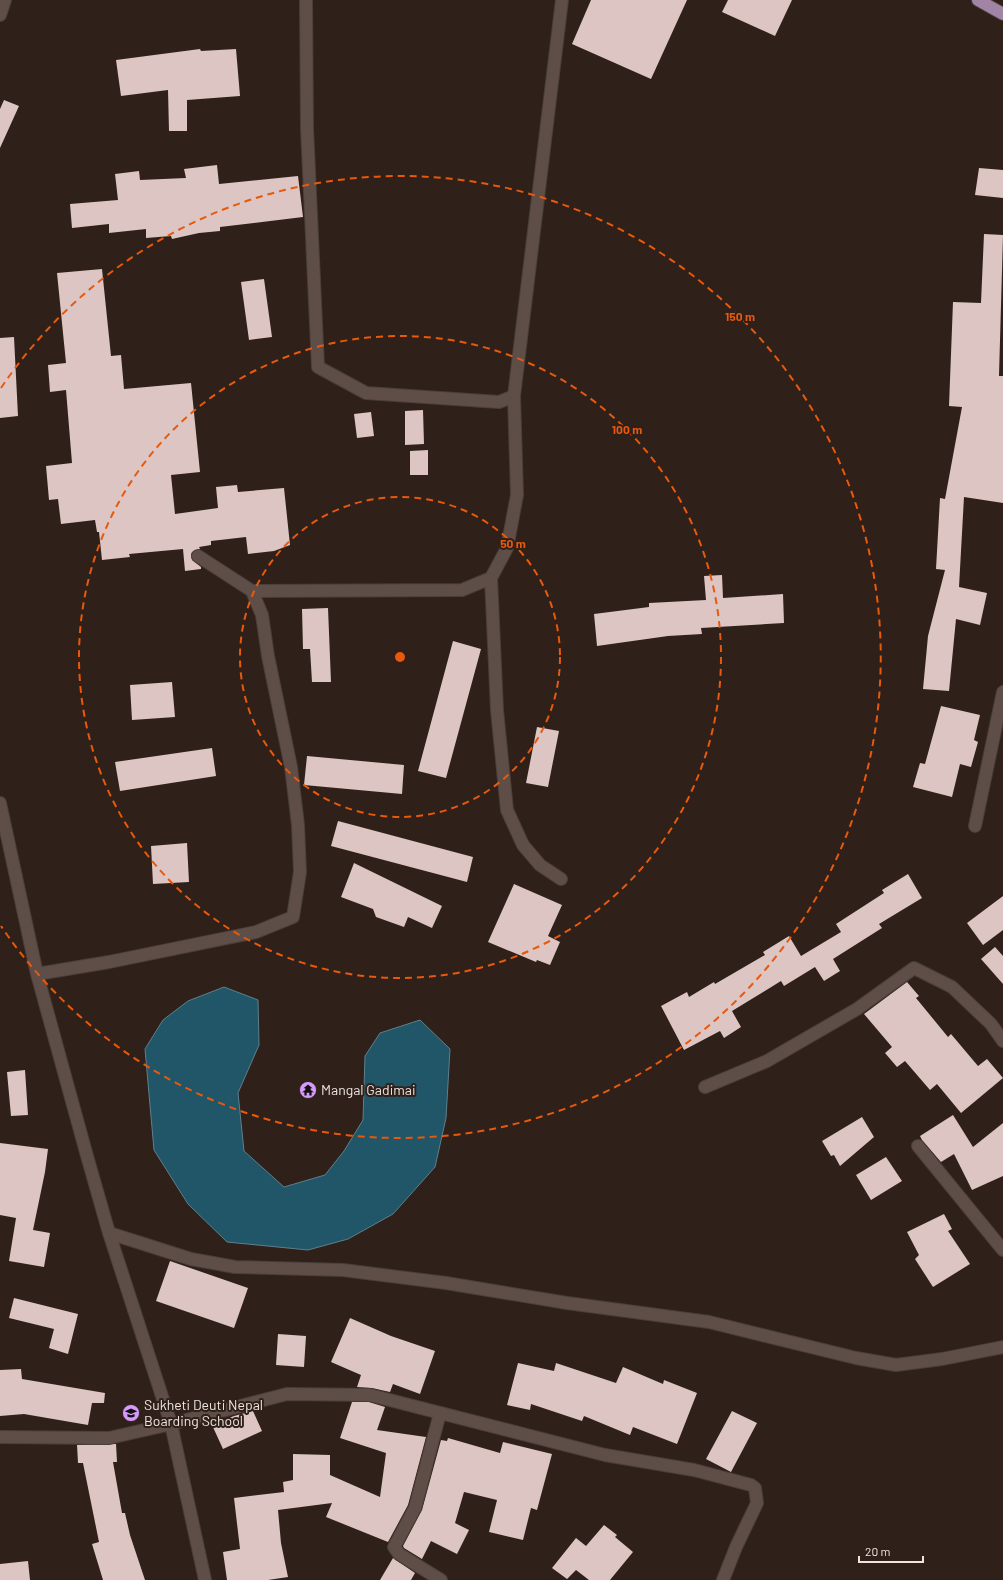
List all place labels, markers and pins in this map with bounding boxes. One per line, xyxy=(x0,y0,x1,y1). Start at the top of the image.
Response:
centre of rings xyxy=(393,650,407,664)
temple icon: Mangal Gadimai xyxy=(298,1080,318,1100)
place label: Mangal Gadimai xyxy=(321,1081,416,1098)
place label: Sukheti Deuti Nepal Boarding School xyxy=(144,1396,263,1429)
school or university icon: Sukheti Deuti Nepal Boarding School xyxy=(121,1403,141,1423)

